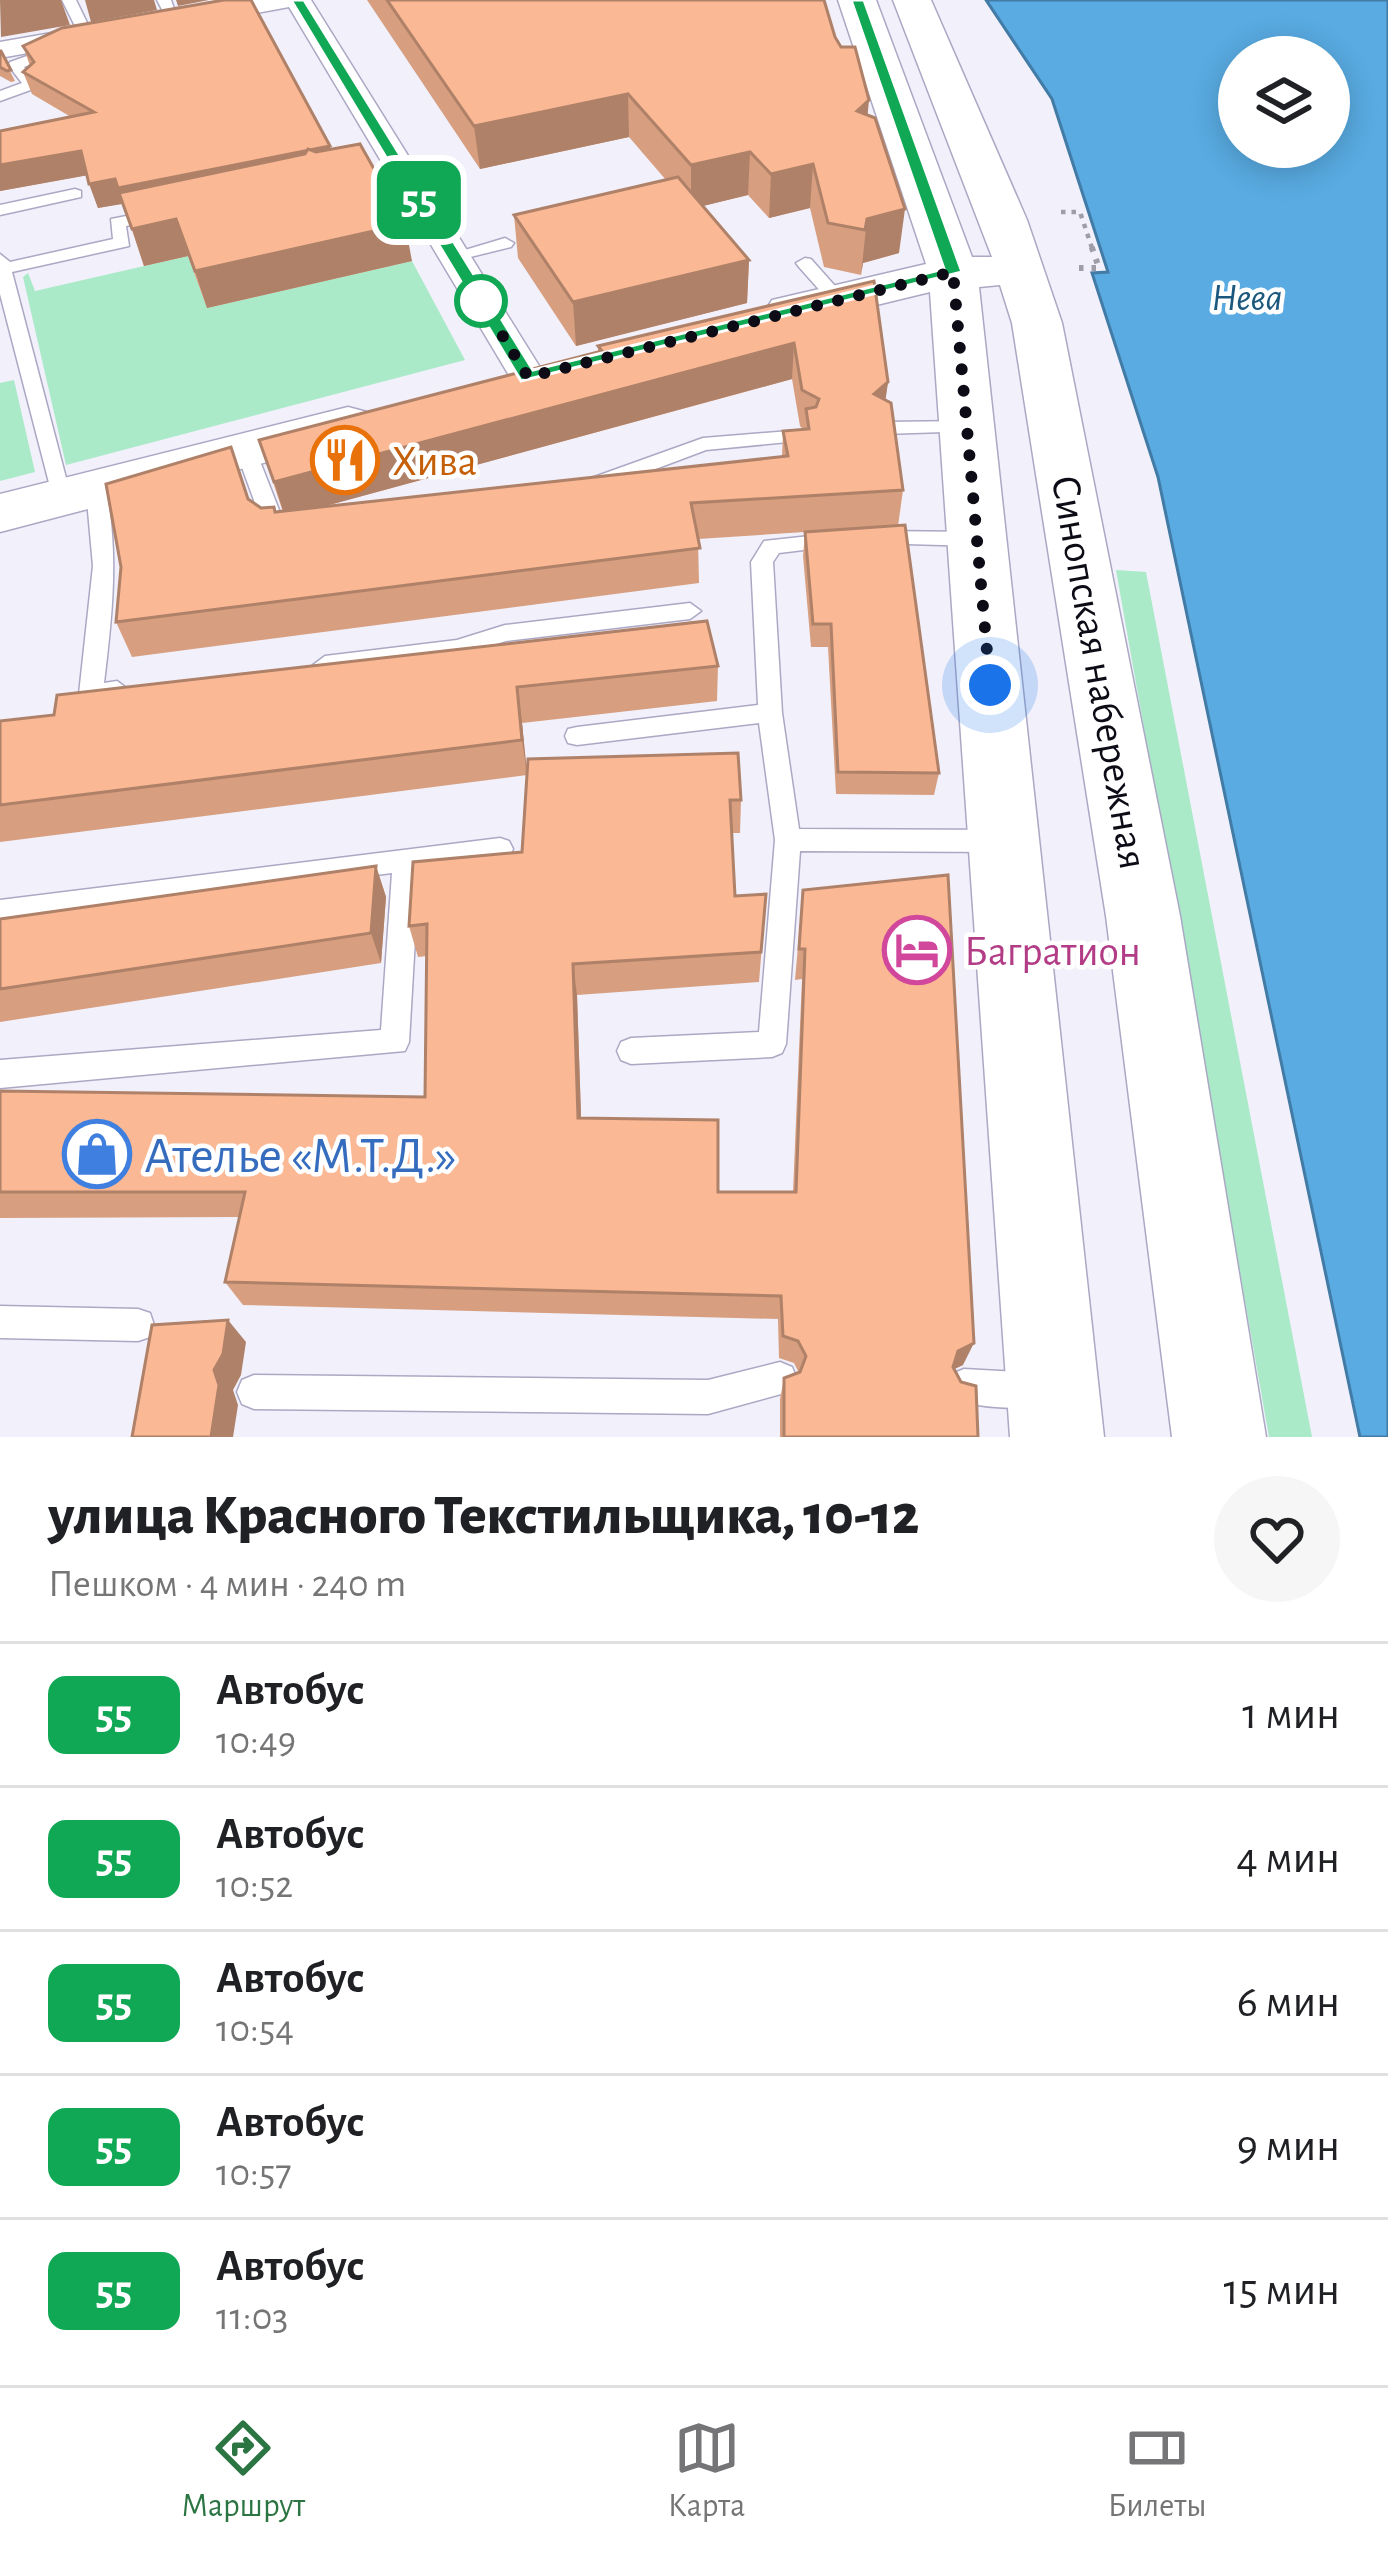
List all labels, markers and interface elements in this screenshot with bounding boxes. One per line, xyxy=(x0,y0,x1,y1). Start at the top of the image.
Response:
map controls xyxy=(1218,36,1350,168)
button: layers xyxy=(1218,36,1350,168)
line badge: 55 xyxy=(365,161,473,239)
text: 55 xyxy=(401,179,437,221)
unlabelled marker xyxy=(456,276,506,326)
water label: Нева xyxy=(1212,279,1282,318)
restaurant icon: Хива xyxy=(310,425,380,495)
place label: Хива xyxy=(392,441,477,483)
street label: Синопская набережная xyxy=(1044,472,1154,873)
your location xyxy=(960,655,1020,715)
hotel icon: Багратион xyxy=(882,915,952,985)
place label: Багратион xyxy=(964,931,1141,973)
shop icon: Ателье «М.Т.Д.» xyxy=(62,1119,132,1189)
place label: Ателье «М.Т.Д.» xyxy=(144,1131,457,1182)
button: heart xyxy=(1214,1476,1340,1602)
text: улица Красного Текстильщика, 10-12 xyxy=(48,1487,919,1544)
text: Пешком · 4 мин · 240 m xyxy=(48,1565,406,1604)
text: Автобус xyxy=(216,1668,365,1713)
text: 1 мин xyxy=(1242,1692,1340,1737)
text: 55 xyxy=(96,1694,132,1736)
text: 10:49 xyxy=(216,1722,296,1761)
text: Автобус xyxy=(216,1812,365,1857)
text: 4 мин xyxy=(1236,1836,1340,1881)
text: 55 xyxy=(96,1838,132,1880)
text: 10:52 xyxy=(216,1866,293,1905)
text: Автобус xyxy=(216,1956,365,2001)
text: 6 мин xyxy=(1237,1980,1340,2025)
text: 55 xyxy=(96,1982,132,2024)
text: 10:54 xyxy=(216,2010,294,2049)
text: Автобус xyxy=(216,2100,365,2145)
text: 9 мин xyxy=(1237,2124,1340,2169)
text: 55 xyxy=(96,2126,132,2168)
text: 10:57 xyxy=(216,2154,292,2193)
text: Автобус xyxy=(216,2244,365,2289)
text: 15 мин xyxy=(1224,2268,1340,2313)
text: 55 xyxy=(96,2270,132,2312)
text: 11:03 xyxy=(216,2298,288,2337)
tab: Маршрут xyxy=(181,2415,305,2527)
tab: Карта xyxy=(668,2415,745,2527)
tab: Билеты xyxy=(1108,2415,1207,2527)

